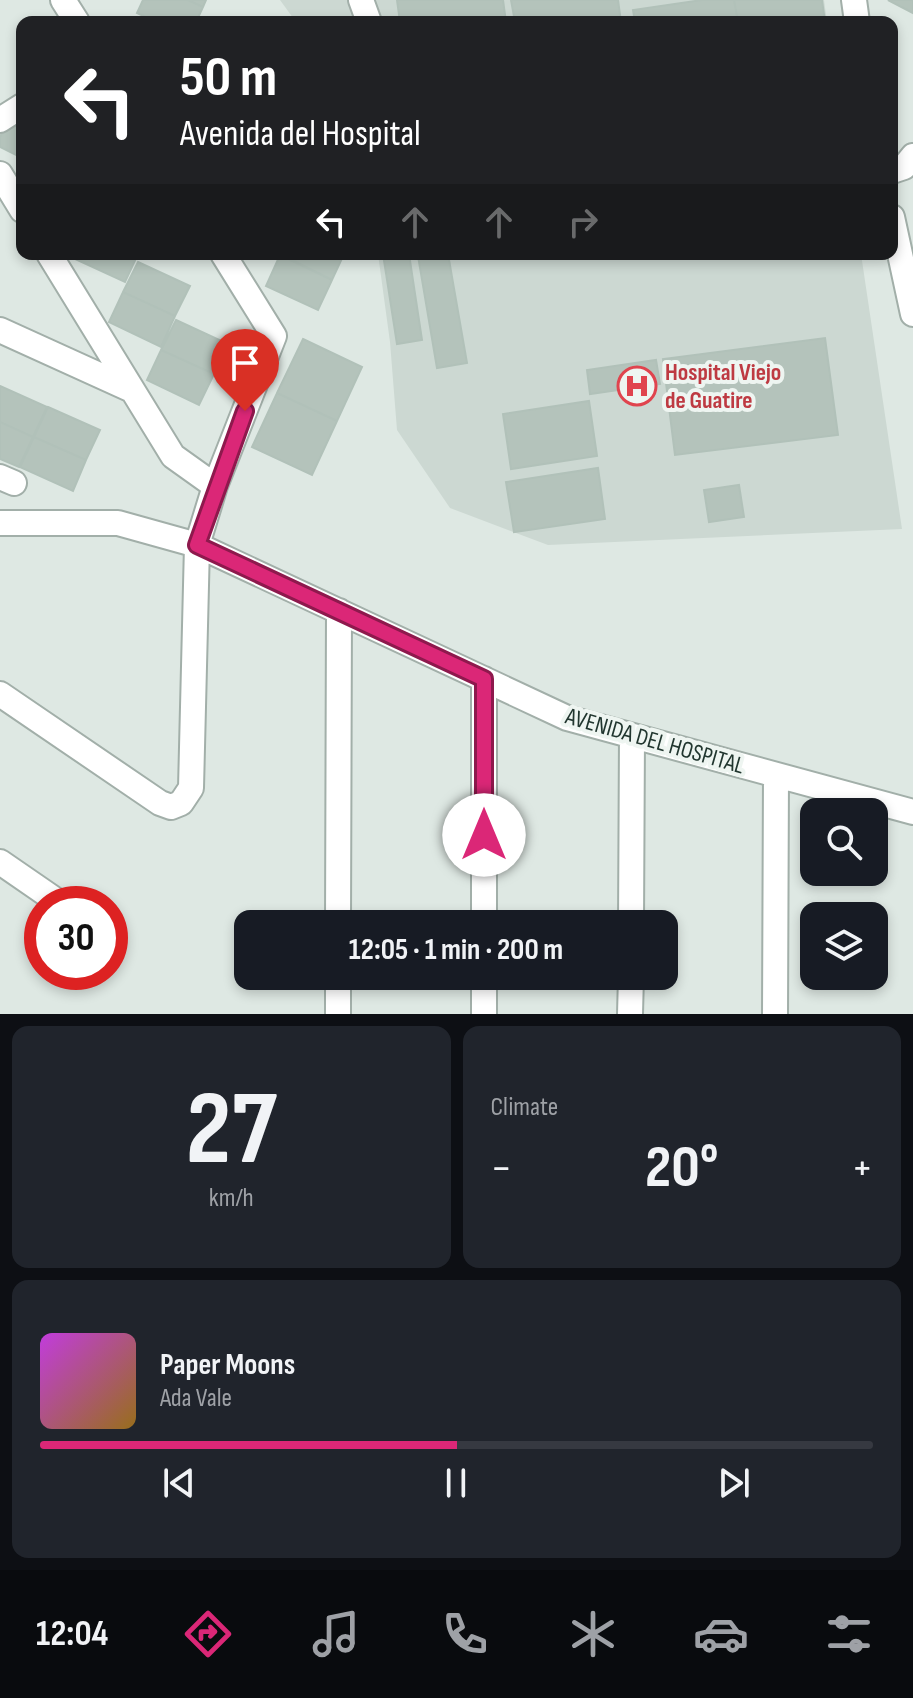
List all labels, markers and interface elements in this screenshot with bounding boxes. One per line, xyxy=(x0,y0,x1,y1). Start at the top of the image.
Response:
text: 50 m xyxy=(180,45,277,112)
icon: left xyxy=(48,48,152,152)
text: Avenida del Hospital xyxy=(180,113,421,156)
icon: left xyxy=(309,200,353,244)
icon: ahead xyxy=(393,200,437,244)
icon: ahead xyxy=(477,200,521,244)
icon: right xyxy=(561,200,605,244)
pin xyxy=(211,329,279,411)
icon: arrive xyxy=(223,341,267,385)
place label: Hospital Viejo de Guatire xyxy=(665,358,781,415)
hospital icon: Hospital Viejo de Guatire xyxy=(616,365,658,407)
street label: AVENIDA DEL HOSPITAL xyxy=(561,701,748,780)
position arrow xyxy=(442,793,526,877)
map controls xyxy=(800,798,888,990)
button: search xyxy=(800,798,888,886)
speed limit sign: 30 xyxy=(24,886,128,990)
button: layers xyxy=(800,902,888,990)
text: 12:05 · 1 min · 200 m xyxy=(349,932,563,968)
text: 27 xyxy=(186,1068,277,1193)
text: Climate xyxy=(491,1092,558,1123)
text: 20° xyxy=(645,1132,719,1204)
text: − xyxy=(491,1142,512,1195)
text: + xyxy=(851,1142,873,1195)
text: km/h xyxy=(209,1183,254,1214)
text: Paper Moons xyxy=(160,1347,295,1383)
text: Ada Vale xyxy=(160,1383,232,1414)
icon: previous xyxy=(157,1461,201,1505)
icon: pause xyxy=(434,1461,478,1505)
icon: next xyxy=(712,1461,756,1505)
icon: directions xyxy=(180,1606,236,1662)
icon: music xyxy=(308,1606,364,1662)
icon: phone xyxy=(437,1606,493,1662)
icon: climate xyxy=(565,1606,621,1662)
icon: car xyxy=(693,1606,749,1662)
icon: filters xyxy=(821,1606,877,1662)
text: 12:04 xyxy=(36,1613,108,1656)

